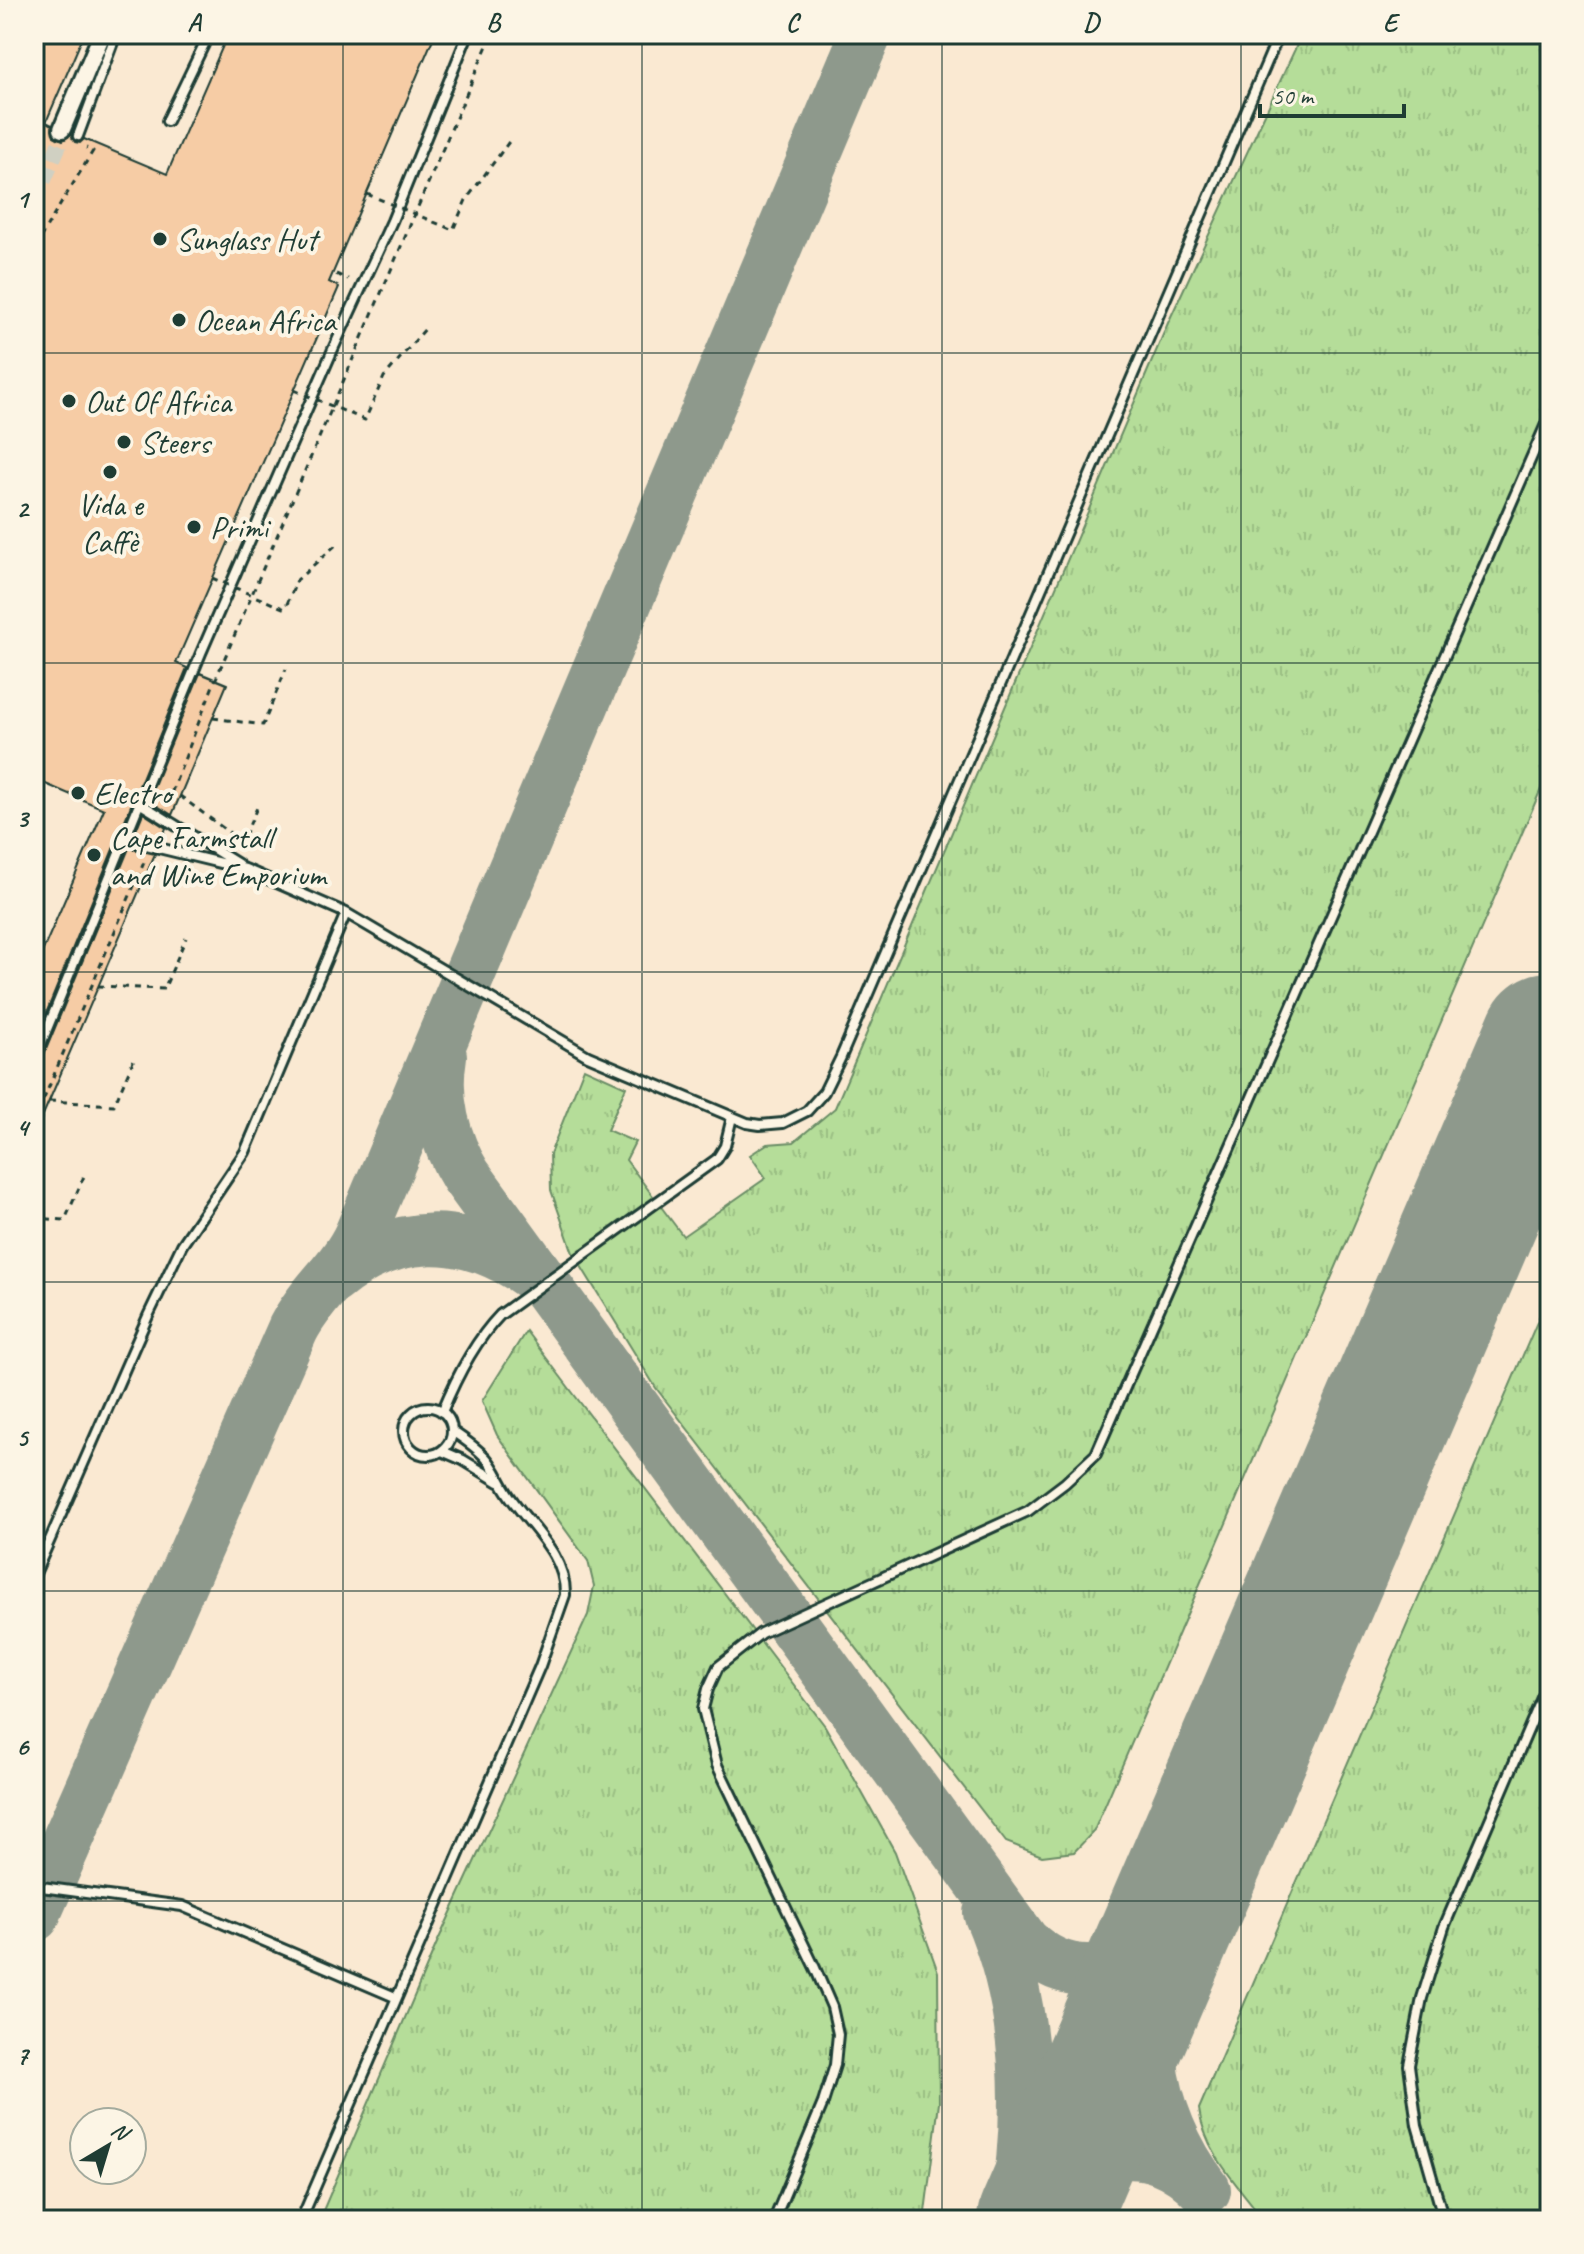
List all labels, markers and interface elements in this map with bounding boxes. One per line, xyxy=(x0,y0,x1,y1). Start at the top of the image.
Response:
text: A xyxy=(187,6,202,39)
text: B xyxy=(486,6,502,39)
text: C xyxy=(786,6,802,39)
text: D xyxy=(1083,6,1101,39)
text: E xyxy=(1383,6,1401,39)
scale bar xyxy=(1260,68,1404,118)
text: 50 m xyxy=(1272,81,1315,111)
text: 1 xyxy=(16,183,31,216)
place label: Sunglass Hut xyxy=(176,219,321,260)
marker: Sunglass Hut xyxy=(151,230,169,248)
place label: Ocean Africa xyxy=(195,300,338,341)
marker: Ocean Africa xyxy=(170,311,188,329)
place label: Out Of Africa xyxy=(85,381,233,422)
marker: Out Of Africa xyxy=(60,392,78,410)
place label: Steers xyxy=(140,422,213,463)
marker: Steers xyxy=(115,433,133,451)
marker: Vida e Caffè xyxy=(101,463,119,481)
place label: Vida e Caffè xyxy=(77,484,145,562)
text: 2 xyxy=(16,492,30,525)
place label: Primi xyxy=(210,507,272,548)
marker: Primi xyxy=(185,518,203,536)
place label: Electro xyxy=(94,773,175,814)
marker: Electro xyxy=(69,784,87,802)
text: 3 xyxy=(16,802,30,835)
place label: Cape Farmstall and Wine Emporium xyxy=(110,817,329,895)
marker: Cape Farmstall and Wine Emporium xyxy=(85,846,103,864)
text: 4 xyxy=(16,1111,31,1144)
text: 5 xyxy=(16,1421,30,1454)
text: 6 xyxy=(16,1730,30,1763)
text: 7 xyxy=(16,2039,30,2072)
north arrow xyxy=(68,2106,148,2186)
text: N xyxy=(106,2116,136,2148)

